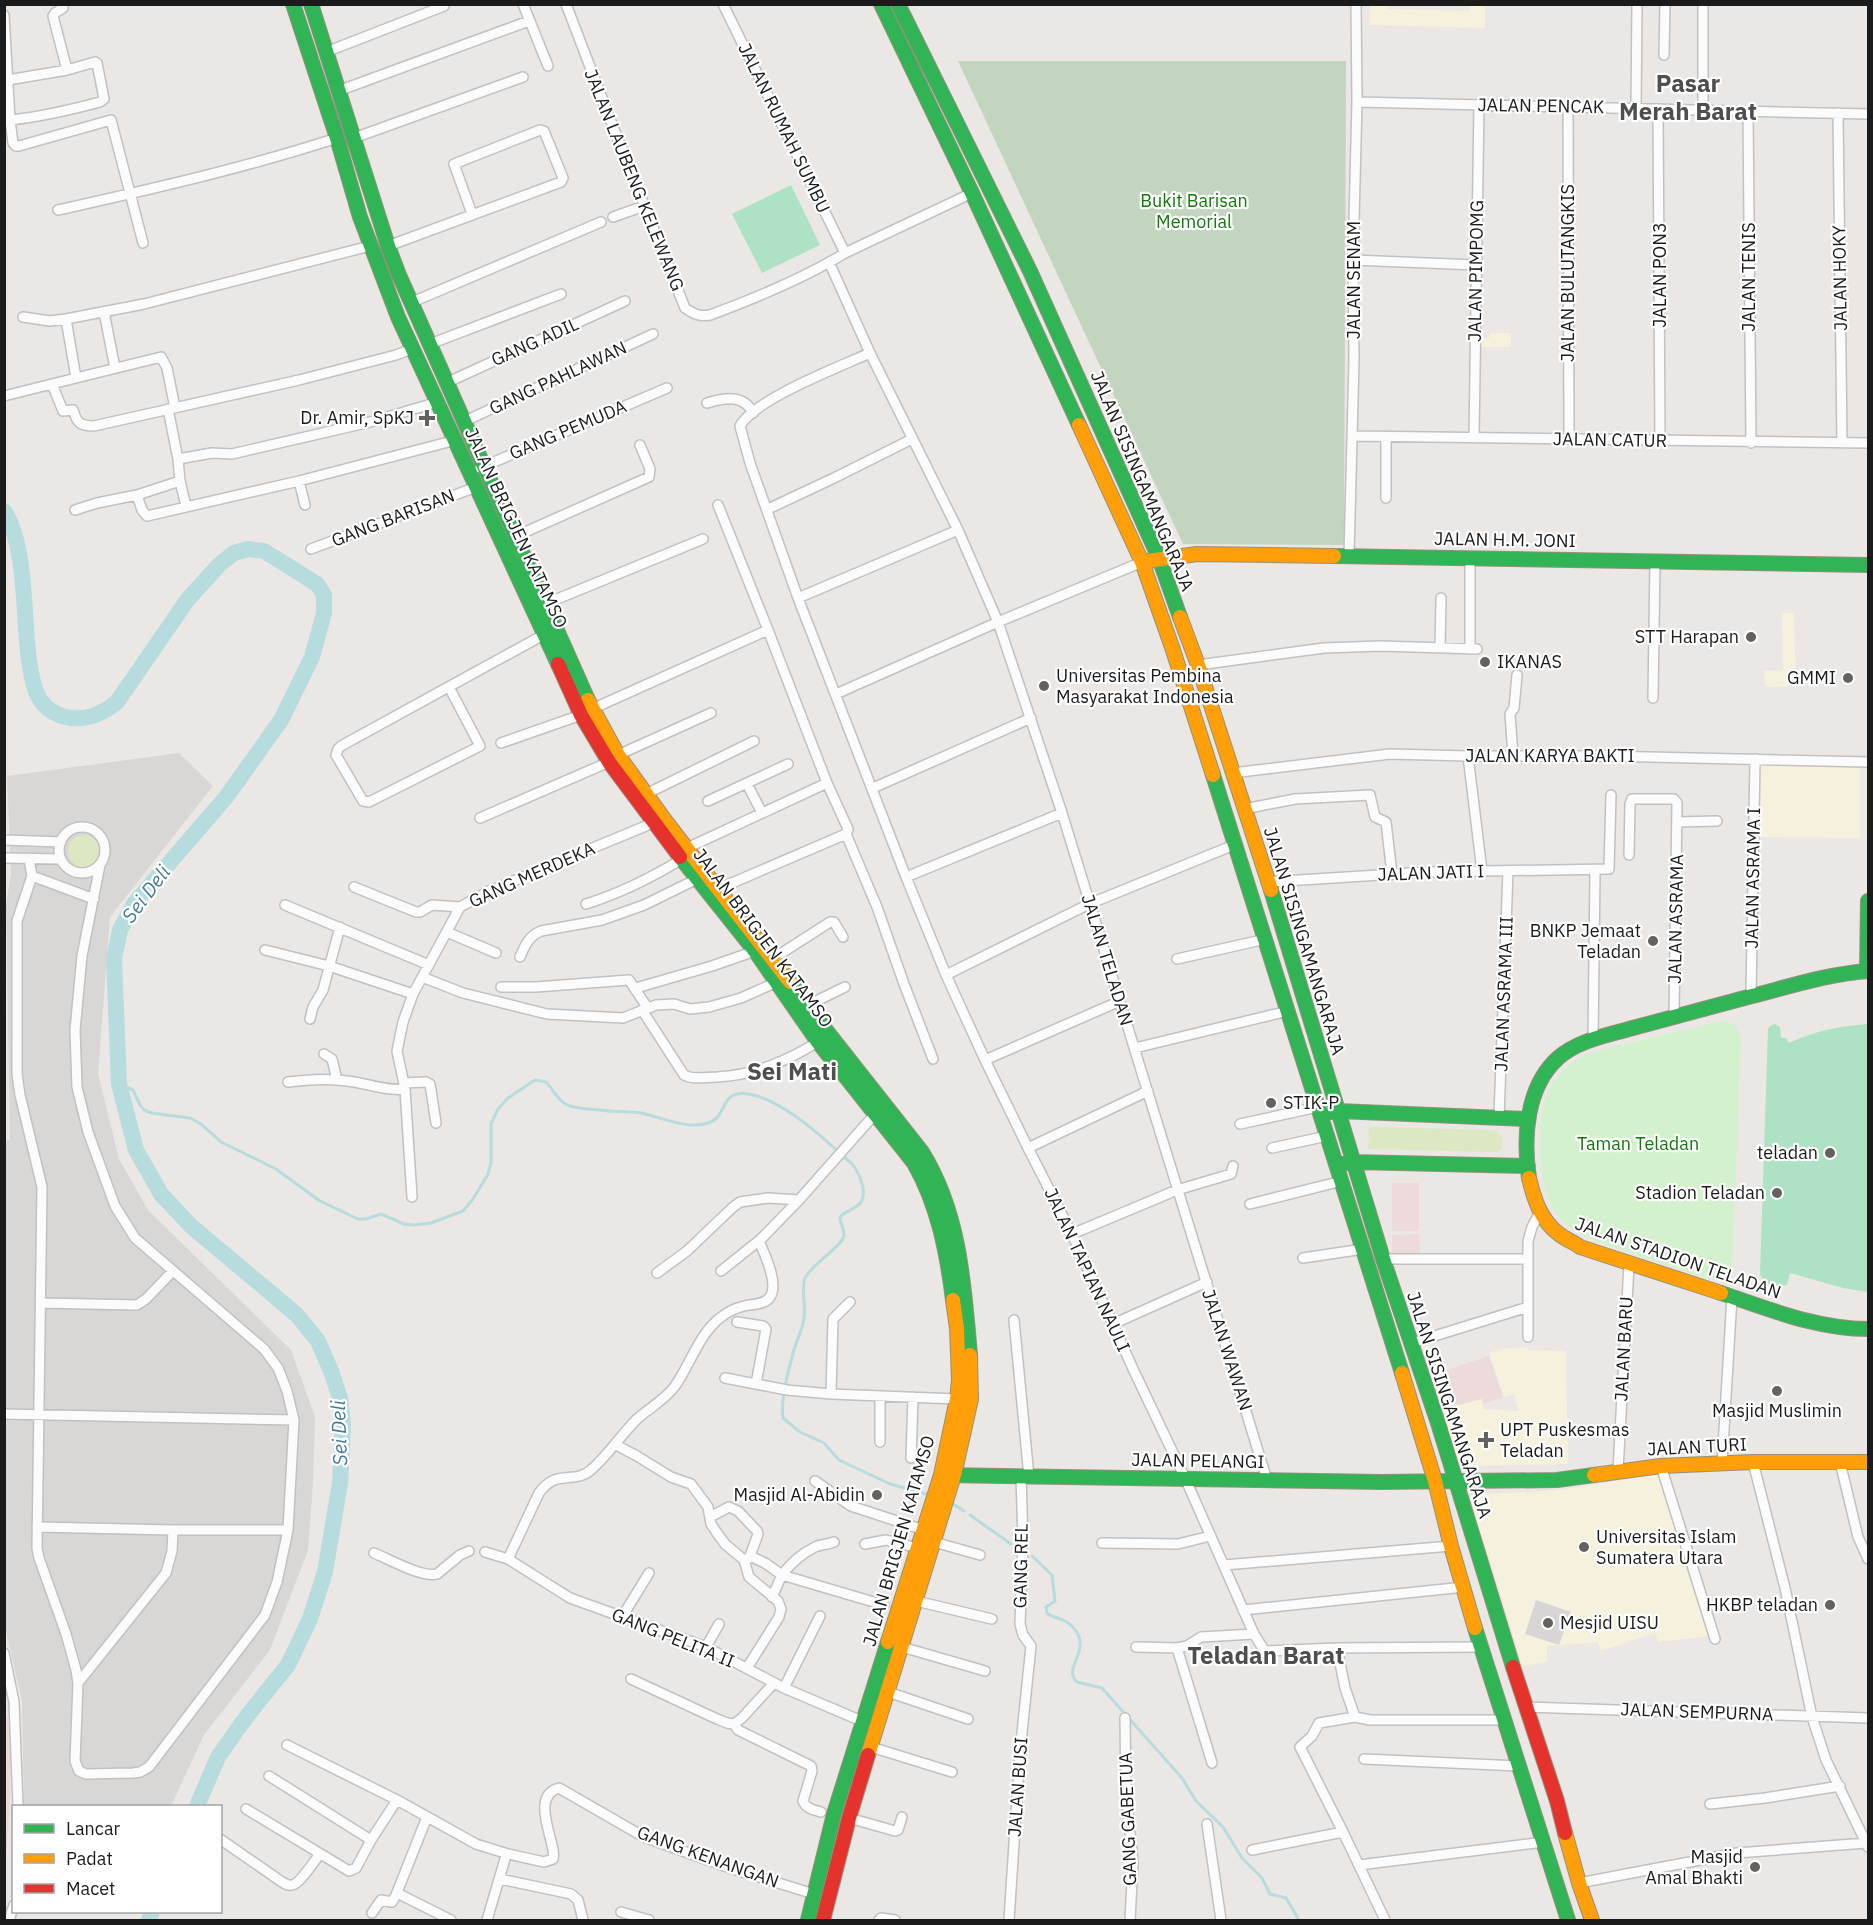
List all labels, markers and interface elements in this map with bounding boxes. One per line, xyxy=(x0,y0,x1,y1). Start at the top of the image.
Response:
street label: JALAN RUMAH SUMBU xyxy=(733,39,836,217)
street label: JALAN LAUBENG KELEWANG xyxy=(579,66,690,294)
district label: Pasar Merah Barat xyxy=(1619,67,1757,127)
street label: JALAN PENCAK xyxy=(1477,93,1605,118)
street label: JALAN BULUTANGKIS xyxy=(1556,184,1579,362)
park label: Bukit Barisan Memorial xyxy=(1140,189,1248,233)
street label: JALAN PIMPOMG xyxy=(1463,200,1488,342)
street label: JALAN SENAM xyxy=(1342,221,1365,339)
street label: JALAN PON3 xyxy=(1648,222,1671,328)
street label: JALAN TENIS xyxy=(1737,222,1760,332)
street label: JALAN HOKY xyxy=(1827,225,1852,331)
street label: GANG ADIL xyxy=(487,312,582,371)
street label: GANG PAHLAWAN xyxy=(485,336,630,419)
street label: JALAN SISINGAMANGARAJA xyxy=(1086,367,1200,595)
street label: GANG PEMUDA xyxy=(506,394,630,465)
place label: Dr. Amir, SpKJ xyxy=(300,406,414,429)
marker: Dr. Amir, SpKJ xyxy=(418,409,436,427)
street label: JALAN BRIGJEN KATAMSO xyxy=(460,424,573,632)
street label: JALAN CATUR xyxy=(1553,427,1667,452)
street label: GANG BARISAN xyxy=(328,483,458,552)
street label: JALAN H.M. JONI xyxy=(1434,527,1576,552)
place label: STT Harapan xyxy=(1635,625,1739,648)
marker: STT Harapan xyxy=(1744,630,1758,644)
place label: IKANAS xyxy=(1497,650,1562,673)
marker: IKANAS xyxy=(1478,655,1492,669)
place label: Universitas Pembina Masyarakat Indonesia xyxy=(1056,664,1234,708)
place label: GMMI xyxy=(1787,666,1836,689)
marker: GMMI xyxy=(1841,671,1855,685)
marker: Universitas Pembina Masyarakat Indonesia xyxy=(1037,679,1051,693)
street label: JALAN KARYA BAKTI xyxy=(1465,744,1635,767)
street label: JALAN ASRAMA I xyxy=(1740,807,1765,949)
street label: JALAN SISINGAMANGARAJA xyxy=(1259,824,1350,1058)
street label: GANG MERDEKA xyxy=(465,836,599,913)
street label: JALAN BRIGJEN KATAMSO xyxy=(689,844,838,1032)
street label: JALAN ASRAMA xyxy=(1663,854,1688,984)
water label: Sei Deli xyxy=(115,859,177,928)
street label: JALAN JATI I xyxy=(1377,859,1485,886)
street label: JALAN TELADAN xyxy=(1077,891,1138,1028)
street label: JALAN ASRAMA III xyxy=(1489,916,1518,1072)
place label: BNKP Jemaat Teladan xyxy=(1530,919,1641,963)
marker: BNKP Jemaat Teladan xyxy=(1646,934,1660,948)
district label: Sei Mati xyxy=(747,1055,837,1087)
place label: STIK-P xyxy=(1283,1091,1339,1114)
marker: STIK-P xyxy=(1264,1096,1278,1110)
park label: Taman Teladan xyxy=(1577,1132,1699,1155)
place label: teladan xyxy=(1757,1141,1818,1164)
marker: teladan xyxy=(1823,1146,1837,1160)
place label: Stadion Teladan xyxy=(1635,1181,1765,1204)
street label: JALAN TAPIAN NAULI xyxy=(1039,1184,1136,1355)
marker: Stadion Teladan xyxy=(1770,1186,1784,1200)
street label: JALAN STADION TELADAN xyxy=(1572,1211,1784,1304)
street label: JALAN WAWAN xyxy=(1197,1286,1258,1413)
street label: JALAN SISINGAMANGARAJA xyxy=(1402,1288,1497,1522)
street label: JALAN BARU xyxy=(1609,1296,1638,1402)
marker: Masjid Muslimin xyxy=(1770,1384,1784,1398)
water label: Sei Deli xyxy=(324,1399,353,1466)
place label: Masjid Muslimin xyxy=(1712,1399,1842,1422)
place label: UPT Puskesmas Teladan xyxy=(1500,1418,1629,1462)
marker: UPT Puskesmas Teladan xyxy=(1477,1431,1495,1449)
street label: JALAN TURI xyxy=(1647,1432,1747,1461)
street label: JALAN BRIGJEN KATAMSO xyxy=(857,1433,940,1649)
street label: JALAN PELANGI xyxy=(1131,1448,1265,1473)
place label: Masjid Al-Abidin xyxy=(734,1483,865,1506)
marker: Masjid Al-Abidin xyxy=(870,1488,884,1502)
street label: GANG REL xyxy=(1008,1524,1033,1608)
place label: Universitas Islam Sumatera Utara xyxy=(1596,1525,1737,1569)
marker: Universitas Islam Sumatera Utara xyxy=(1577,1540,1591,1554)
place label: HKBP teladan xyxy=(1706,1593,1818,1616)
marker: HKBP teladan xyxy=(1823,1598,1837,1612)
street label: GANG PELITA II xyxy=(608,1602,738,1673)
place label: Mesjid UISU xyxy=(1560,1611,1659,1634)
marker: Mesjid UISU xyxy=(1541,1616,1555,1630)
district label: Teladan Barat xyxy=(1188,1639,1344,1671)
street label: JALAN SEMPURNA xyxy=(1620,1697,1774,1726)
street label: JALAN BUSI xyxy=(1003,1736,1032,1838)
street label: GANG GABETUA xyxy=(1114,1751,1141,1886)
legend xyxy=(12,1805,222,1913)
text: Lancar xyxy=(66,1817,121,1840)
street label: GANG KENANGAN xyxy=(634,1820,782,1893)
place label: Masjid Amal Bhakti xyxy=(1645,1845,1743,1889)
text: Padat xyxy=(66,1847,113,1870)
marker: Masjid Amal Bhakti xyxy=(1748,1860,1762,1874)
text: Macet xyxy=(66,1877,115,1900)

